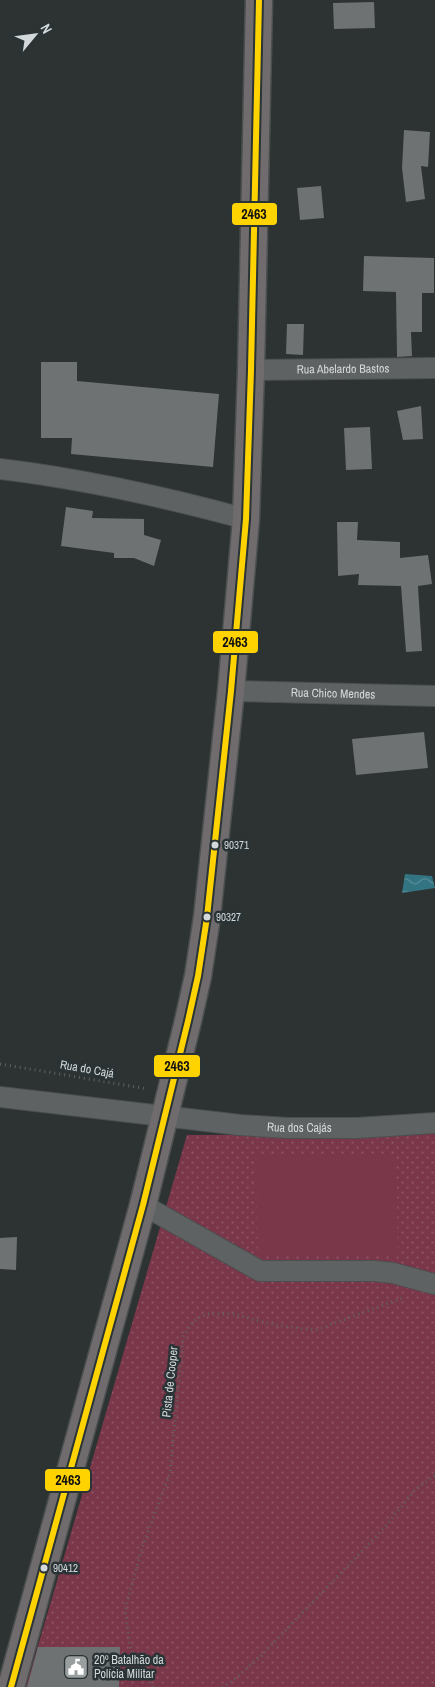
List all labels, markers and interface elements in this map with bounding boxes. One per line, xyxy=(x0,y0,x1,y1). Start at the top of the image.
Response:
north arrow xyxy=(10,10,60,60)
text: N xyxy=(36,21,56,37)
line badge: 2463 xyxy=(231,202,278,226)
text: 2463 xyxy=(241,205,267,223)
street label: Rua Abelardo Bastos xyxy=(297,360,389,378)
line badge: 2463 xyxy=(212,630,259,654)
text: 2463 xyxy=(222,633,248,651)
street label: Rua Chico Mendes xyxy=(291,684,375,703)
place label: 90371 xyxy=(224,838,249,852)
marker: 90371 xyxy=(210,840,220,850)
place label: 90327 xyxy=(216,910,241,924)
marker: 90327 xyxy=(202,912,212,922)
line badge: 2463 xyxy=(153,1054,201,1078)
street label: Rua do Cajá xyxy=(59,1056,116,1082)
text: 2463 xyxy=(164,1057,190,1075)
street label: Rua dos Cajás xyxy=(266,1119,332,1136)
street label: Pista de Cooper xyxy=(158,1345,182,1418)
line badge: 2463 xyxy=(44,1468,91,1492)
text: 2463 xyxy=(55,1471,81,1489)
place label: 90412 xyxy=(53,1561,78,1575)
marker: 90412 xyxy=(39,1563,49,1573)
place label: 20º Batalhão da Polícia Militar xyxy=(94,1652,164,1682)
public building icon: 20º Batalhão da Polícia Militar xyxy=(63,1654,89,1680)

